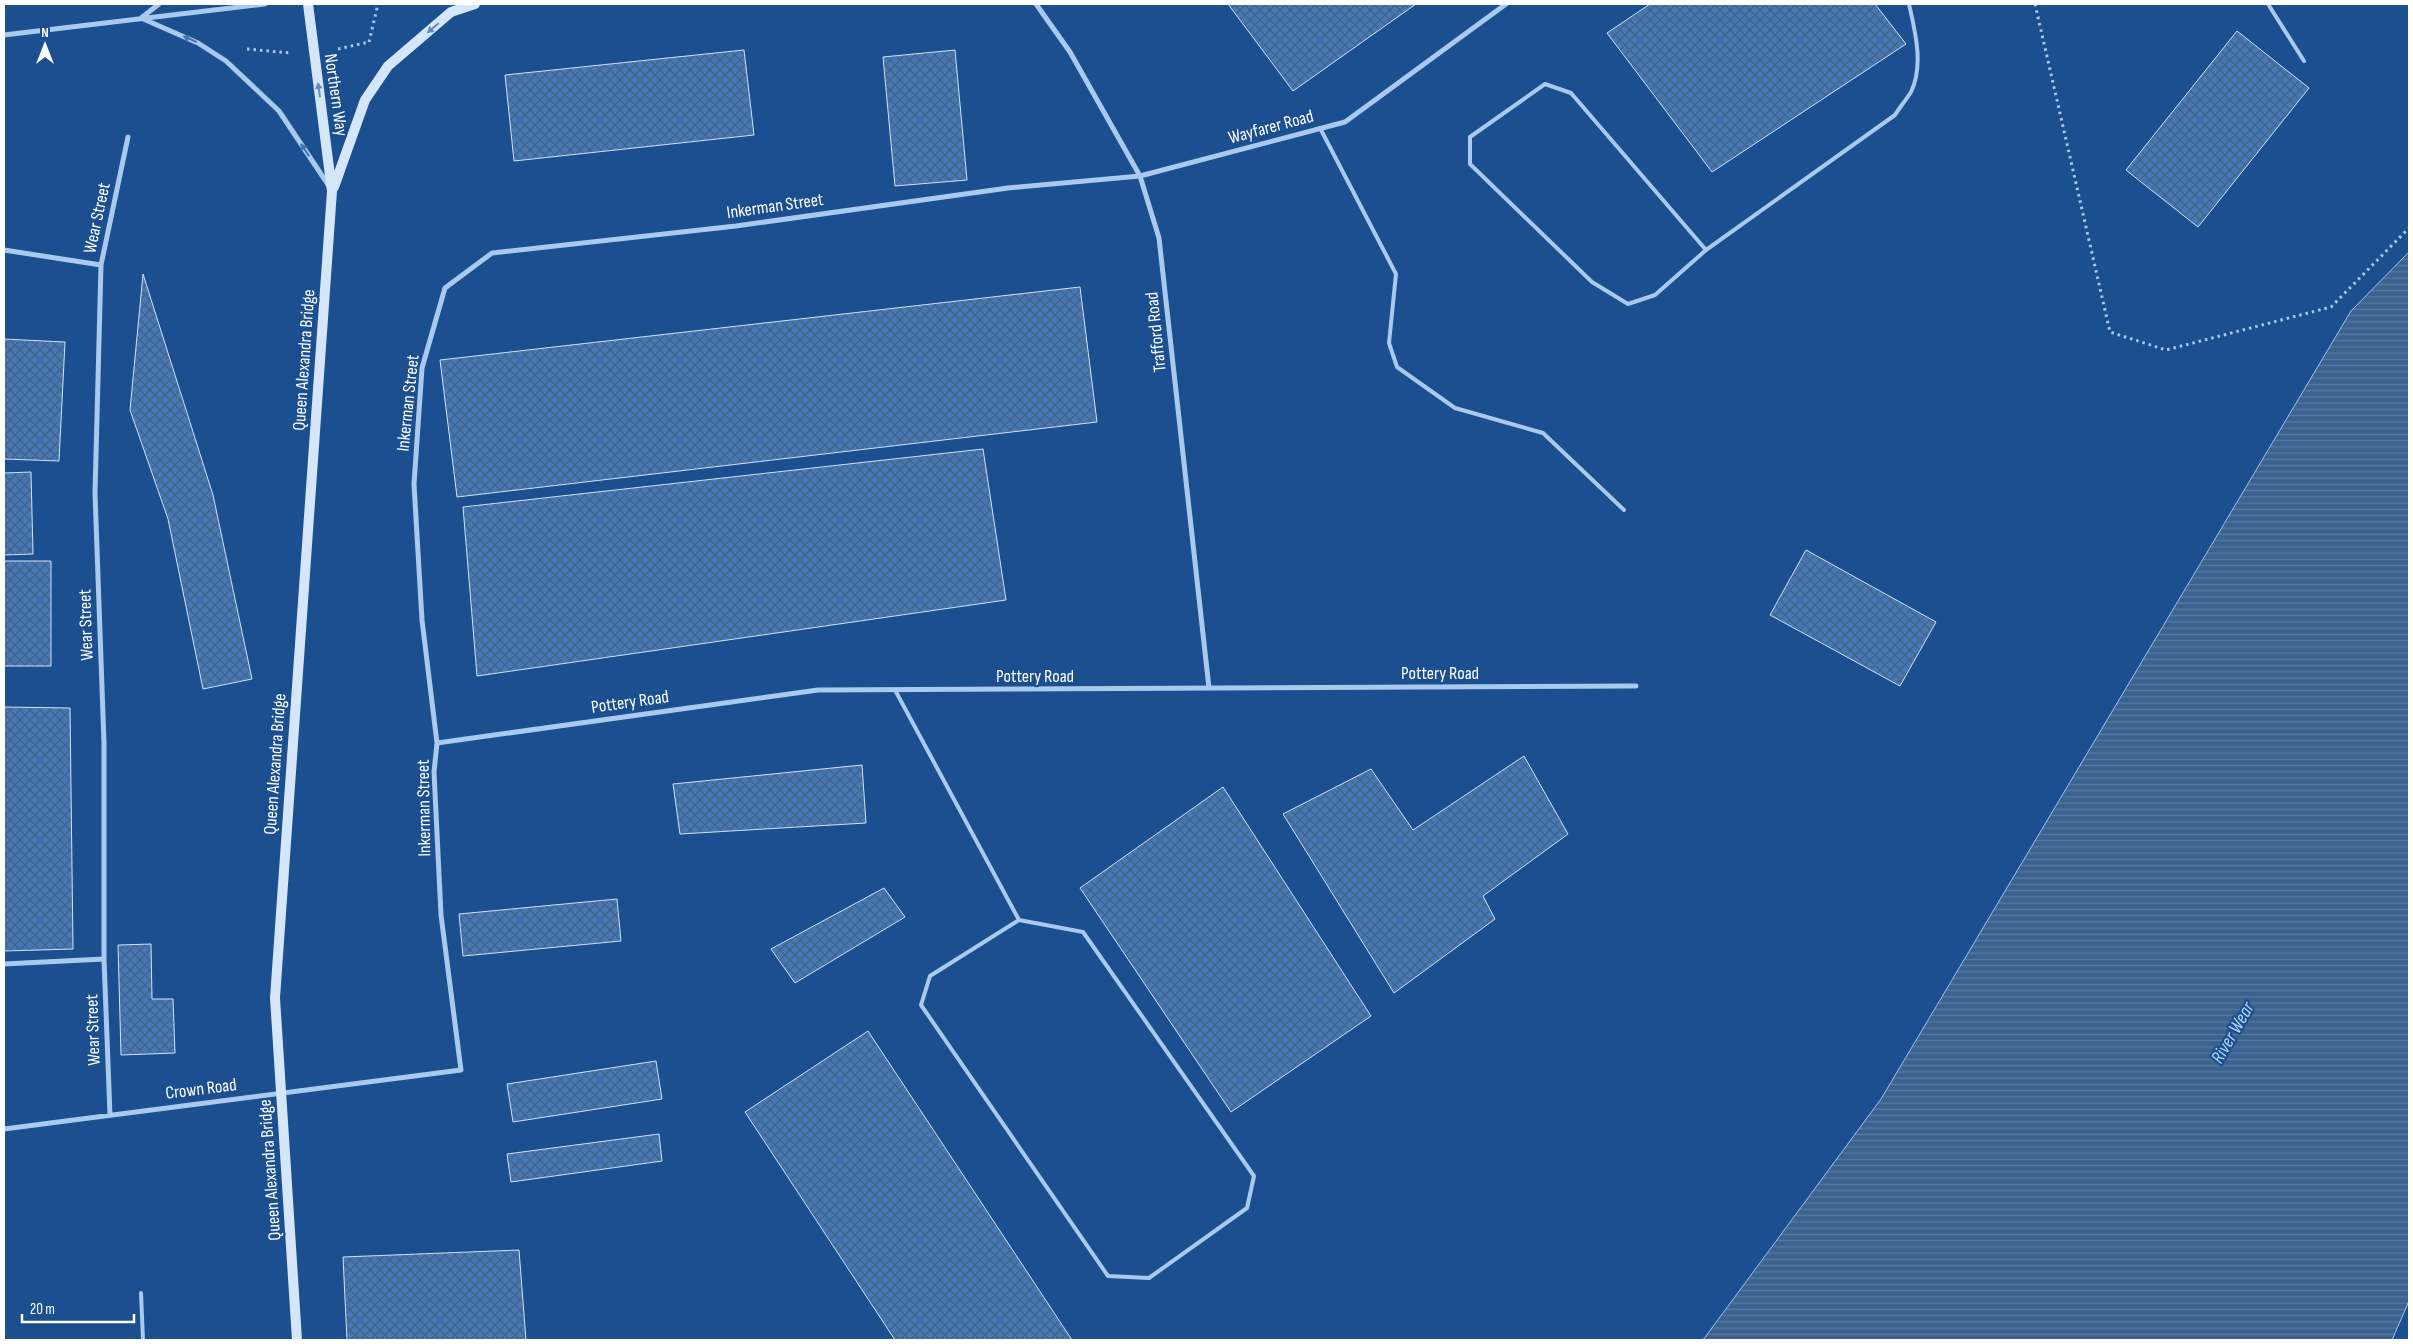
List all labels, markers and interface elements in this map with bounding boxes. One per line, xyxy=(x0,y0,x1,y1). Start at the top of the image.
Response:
north arrow xyxy=(20,20,70,70)
one-way arrow xyxy=(427,22,440,33)
text: N xyxy=(41,24,49,41)
one-way arrow xyxy=(182,35,197,43)
street label: Northern Way xyxy=(320,52,352,138)
one-way arrow xyxy=(315,82,323,98)
street label: Wayfarer Road xyxy=(1226,106,1316,148)
one-way arrow xyxy=(300,144,310,157)
street label: Wear Street xyxy=(79,180,115,255)
street label: Inkerman Street xyxy=(725,189,825,223)
street label: Queen Alexandra Bridge xyxy=(289,289,319,431)
street label: Trafford Road xyxy=(1141,291,1171,373)
street label: Inkerman Street xyxy=(392,353,424,453)
street label: Wear Street xyxy=(74,588,98,661)
street label: Pottery Road xyxy=(1401,663,1479,684)
street label: Pottery Road xyxy=(996,666,1074,687)
street label: Pottery Road xyxy=(590,686,670,718)
street label: Queen Alexandra Bridge xyxy=(260,693,290,835)
street label: Inkerman Street xyxy=(413,759,435,857)
street label: Wear Street xyxy=(81,993,105,1066)
water label: River Wear xyxy=(2206,998,2260,1068)
street label: Crown Road xyxy=(164,1074,238,1104)
street label: Queen Alexandra Bridge xyxy=(255,1099,285,1241)
scale bar xyxy=(22,1292,135,1324)
text: 20 m xyxy=(30,1300,55,1319)

